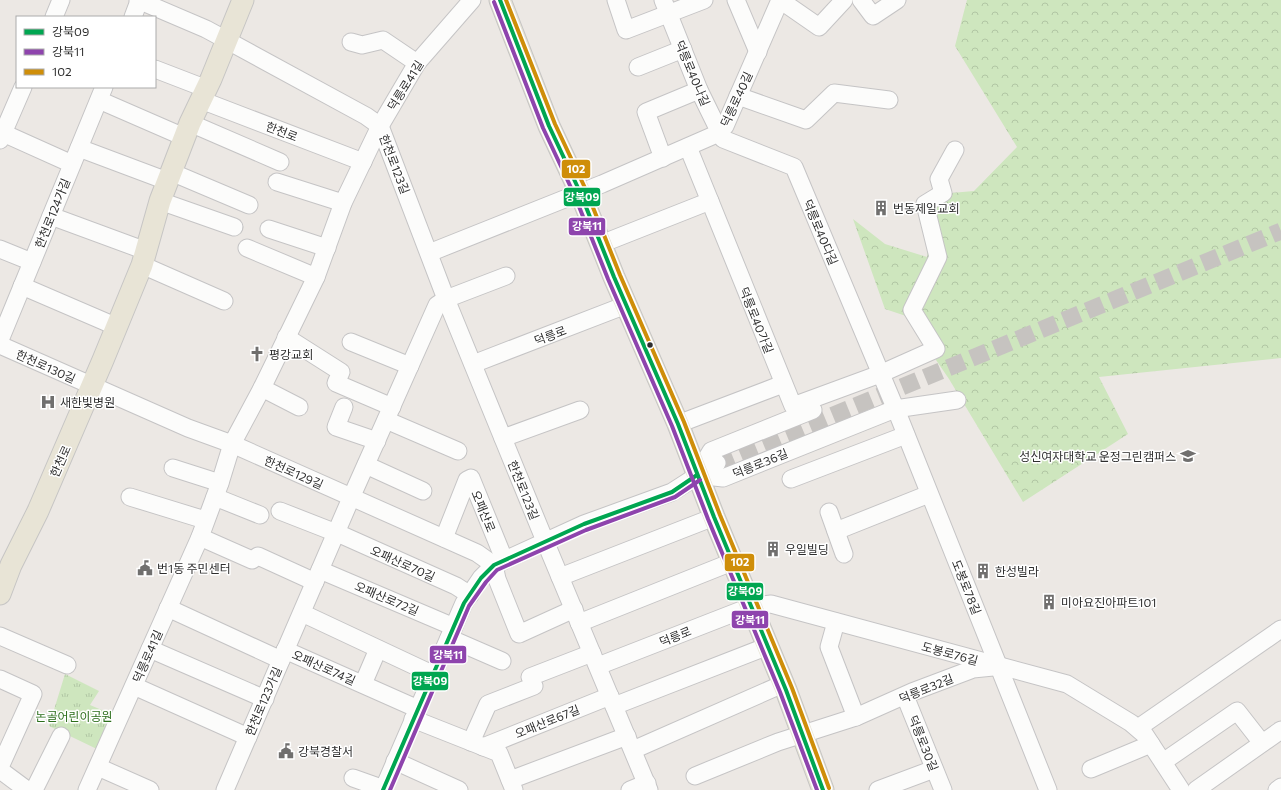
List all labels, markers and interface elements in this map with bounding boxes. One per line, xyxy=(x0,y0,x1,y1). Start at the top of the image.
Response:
legend xyxy=(16,16,156,88)
text: 강북09 xyxy=(52,24,89,38)
street label: 덕릉로40나길 xyxy=(673,38,713,108)
text: 강북11 xyxy=(52,44,84,58)
street label: 덕릉로41길 xyxy=(384,57,426,113)
text: 102 xyxy=(52,64,72,78)
street label: 덕릉로40길 xyxy=(717,69,755,129)
street label: 한천로 xyxy=(264,119,300,143)
street label: 한천로123길 xyxy=(377,132,413,196)
line badge: 102 xyxy=(561,159,591,179)
text: 102 xyxy=(567,162,585,175)
street label: 한천로124가길 xyxy=(32,176,72,250)
line badge: 강북09 xyxy=(563,187,601,207)
text: 강북09 xyxy=(565,190,599,203)
street label: 덕릉로40다길 xyxy=(801,197,841,267)
building icon: 번동제일교회 xyxy=(872,199,890,217)
place label: 번동제일교회 xyxy=(893,201,959,215)
line badge: 강북11 xyxy=(568,217,606,236)
text: 강북11 xyxy=(572,219,602,232)
street label: 덕릉로40가길 xyxy=(737,285,777,355)
street label: 덕릉로 xyxy=(532,323,568,347)
unlabelled marker xyxy=(645,340,655,350)
church icon: 평강교회 xyxy=(248,345,266,363)
street label: 한천로130길 xyxy=(14,347,78,385)
place label: 평강교회 xyxy=(269,347,313,361)
hospital icon: 새한빛병원 xyxy=(39,393,57,411)
place label: 새한빛병원 xyxy=(60,395,115,409)
street label: 한천로 xyxy=(47,443,73,479)
street label: 덕릉로36길 xyxy=(730,446,790,480)
school or university icon: 성신여자대학교 운정그린캠퍼스 xyxy=(1179,447,1197,465)
place label: 성신여자대학교 운정그린캠퍼스 xyxy=(1019,449,1176,463)
street label: 한천로129길 xyxy=(262,453,326,491)
street label: 한천로123길 xyxy=(506,458,542,522)
street label: 오패산로 xyxy=(469,488,499,534)
building icon: 우일빌딩 xyxy=(764,540,782,558)
place label: 우일빌딩 xyxy=(785,542,829,556)
street label: 오패산로70길 xyxy=(368,543,438,583)
line badge: 102 xyxy=(724,553,755,572)
text: 102 xyxy=(731,555,749,568)
street label: 도봉로78길 xyxy=(950,558,984,616)
public building icon: 번1동 주민센터 xyxy=(136,559,154,577)
place label: 번1동 주민센터 xyxy=(157,561,231,575)
building icon: 한성빌라 xyxy=(974,562,992,580)
place label: 한성빌라 xyxy=(995,564,1039,578)
street label: 오패산로72길 xyxy=(353,578,421,618)
line badge: 강북09 xyxy=(726,582,764,601)
text: 강북09 xyxy=(728,584,762,597)
building icon: 미아요진아파트101 xyxy=(1040,593,1058,611)
place label: 미아요진아파트101 xyxy=(1061,595,1156,609)
line badge: 강북11 xyxy=(731,610,769,629)
text: 강북11 xyxy=(735,613,765,626)
street label: 덕릉로 xyxy=(657,623,693,649)
street label: 덕릉로41길 xyxy=(129,628,165,684)
street label: 도봉로76길 xyxy=(920,639,980,667)
line badge: 강북11 xyxy=(429,645,467,664)
street label: 오패산로74길 xyxy=(290,647,358,687)
text: 강북11 xyxy=(433,648,463,661)
street label: 한천로123가길 xyxy=(242,664,284,738)
line badge: 강북09 xyxy=(411,671,449,691)
street label: 덕릉로32길 xyxy=(897,671,955,705)
text: 강북09 xyxy=(413,674,447,687)
street label: 오패산로67길 xyxy=(512,702,582,740)
park label: 논골어린이공원 xyxy=(35,709,113,723)
street label: 덕릉로30길 xyxy=(906,713,942,773)
public building icon: 강북경찰서 xyxy=(277,742,295,760)
place label: 강북경찰서 xyxy=(298,744,353,758)

